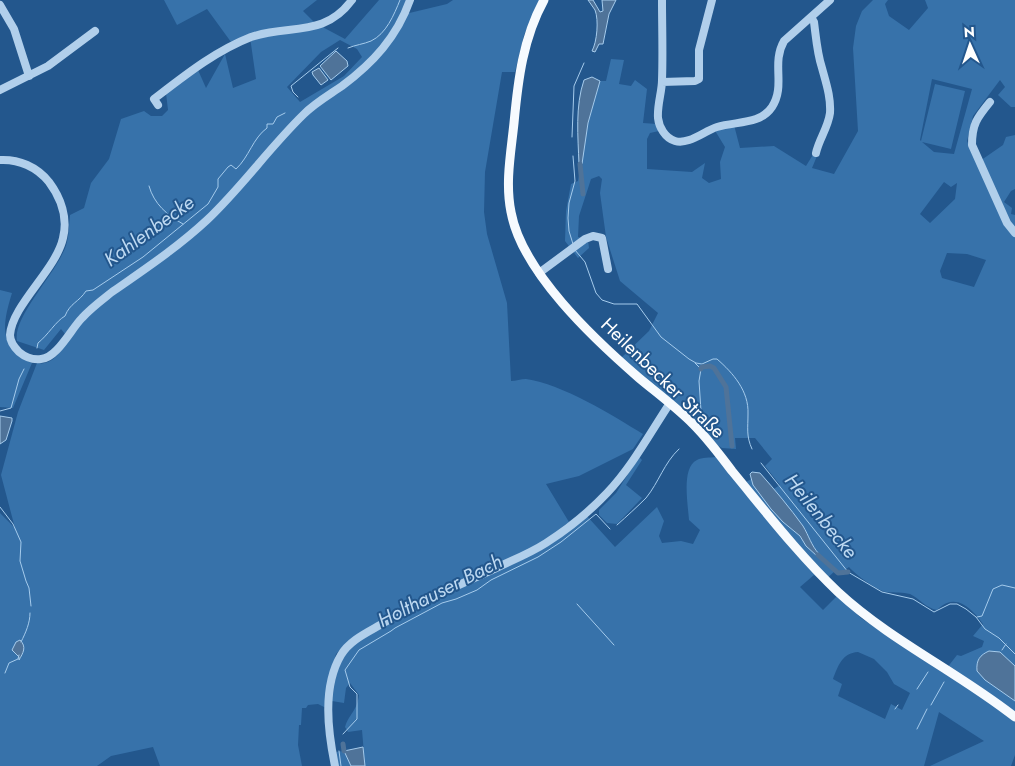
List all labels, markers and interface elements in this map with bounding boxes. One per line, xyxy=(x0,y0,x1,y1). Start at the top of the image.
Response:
north arrow xyxy=(945,20,995,70)
text: N xyxy=(963,22,975,42)
water label: Kahlenbecke xyxy=(98,188,200,274)
street label: Heilenbecker Straße xyxy=(595,312,731,445)
water label: Heilenbecke xyxy=(778,467,864,565)
water label: Holthauser Bach xyxy=(372,547,508,635)

